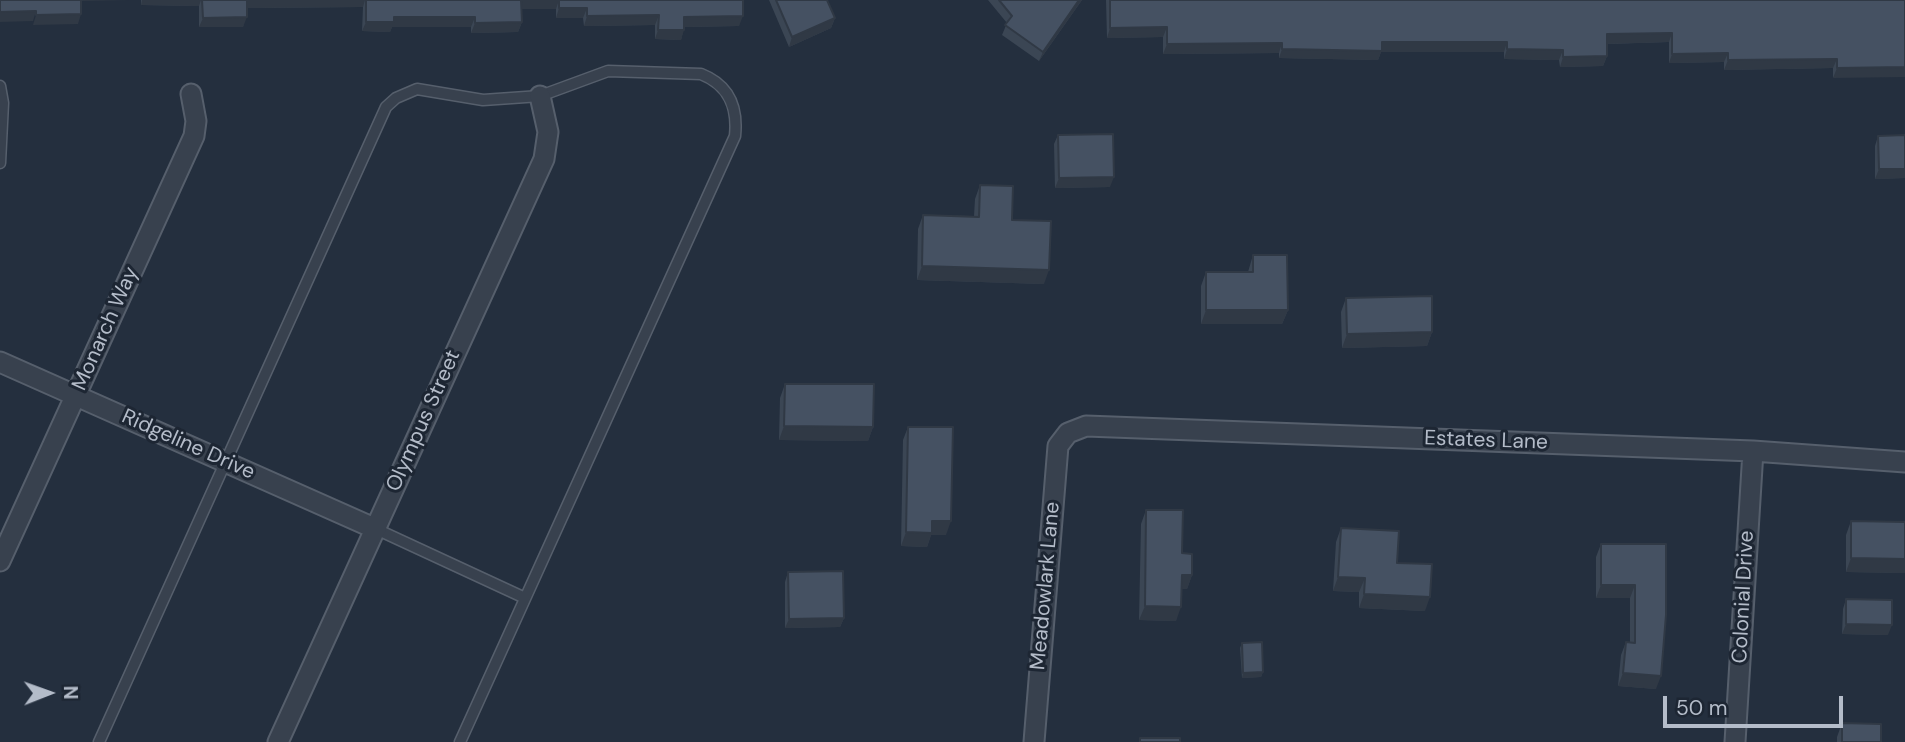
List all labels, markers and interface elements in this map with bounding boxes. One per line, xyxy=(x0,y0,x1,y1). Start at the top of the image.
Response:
street label: Monarch Way xyxy=(67,263,145,395)
street label: Olympus Street xyxy=(382,346,466,496)
street label: Ridgeline Drive xyxy=(118,404,258,486)
street label: Estates Lane xyxy=(1424,426,1548,456)
street label: Meadowlark Lane xyxy=(1026,501,1066,671)
street label: Colonial Drive xyxy=(1728,530,1760,664)
north arrow xyxy=(14,658,84,728)
scale bar xyxy=(1667,682,1847,726)
text: N xyxy=(58,685,83,700)
text: 50 m xyxy=(1676,694,1727,722)

